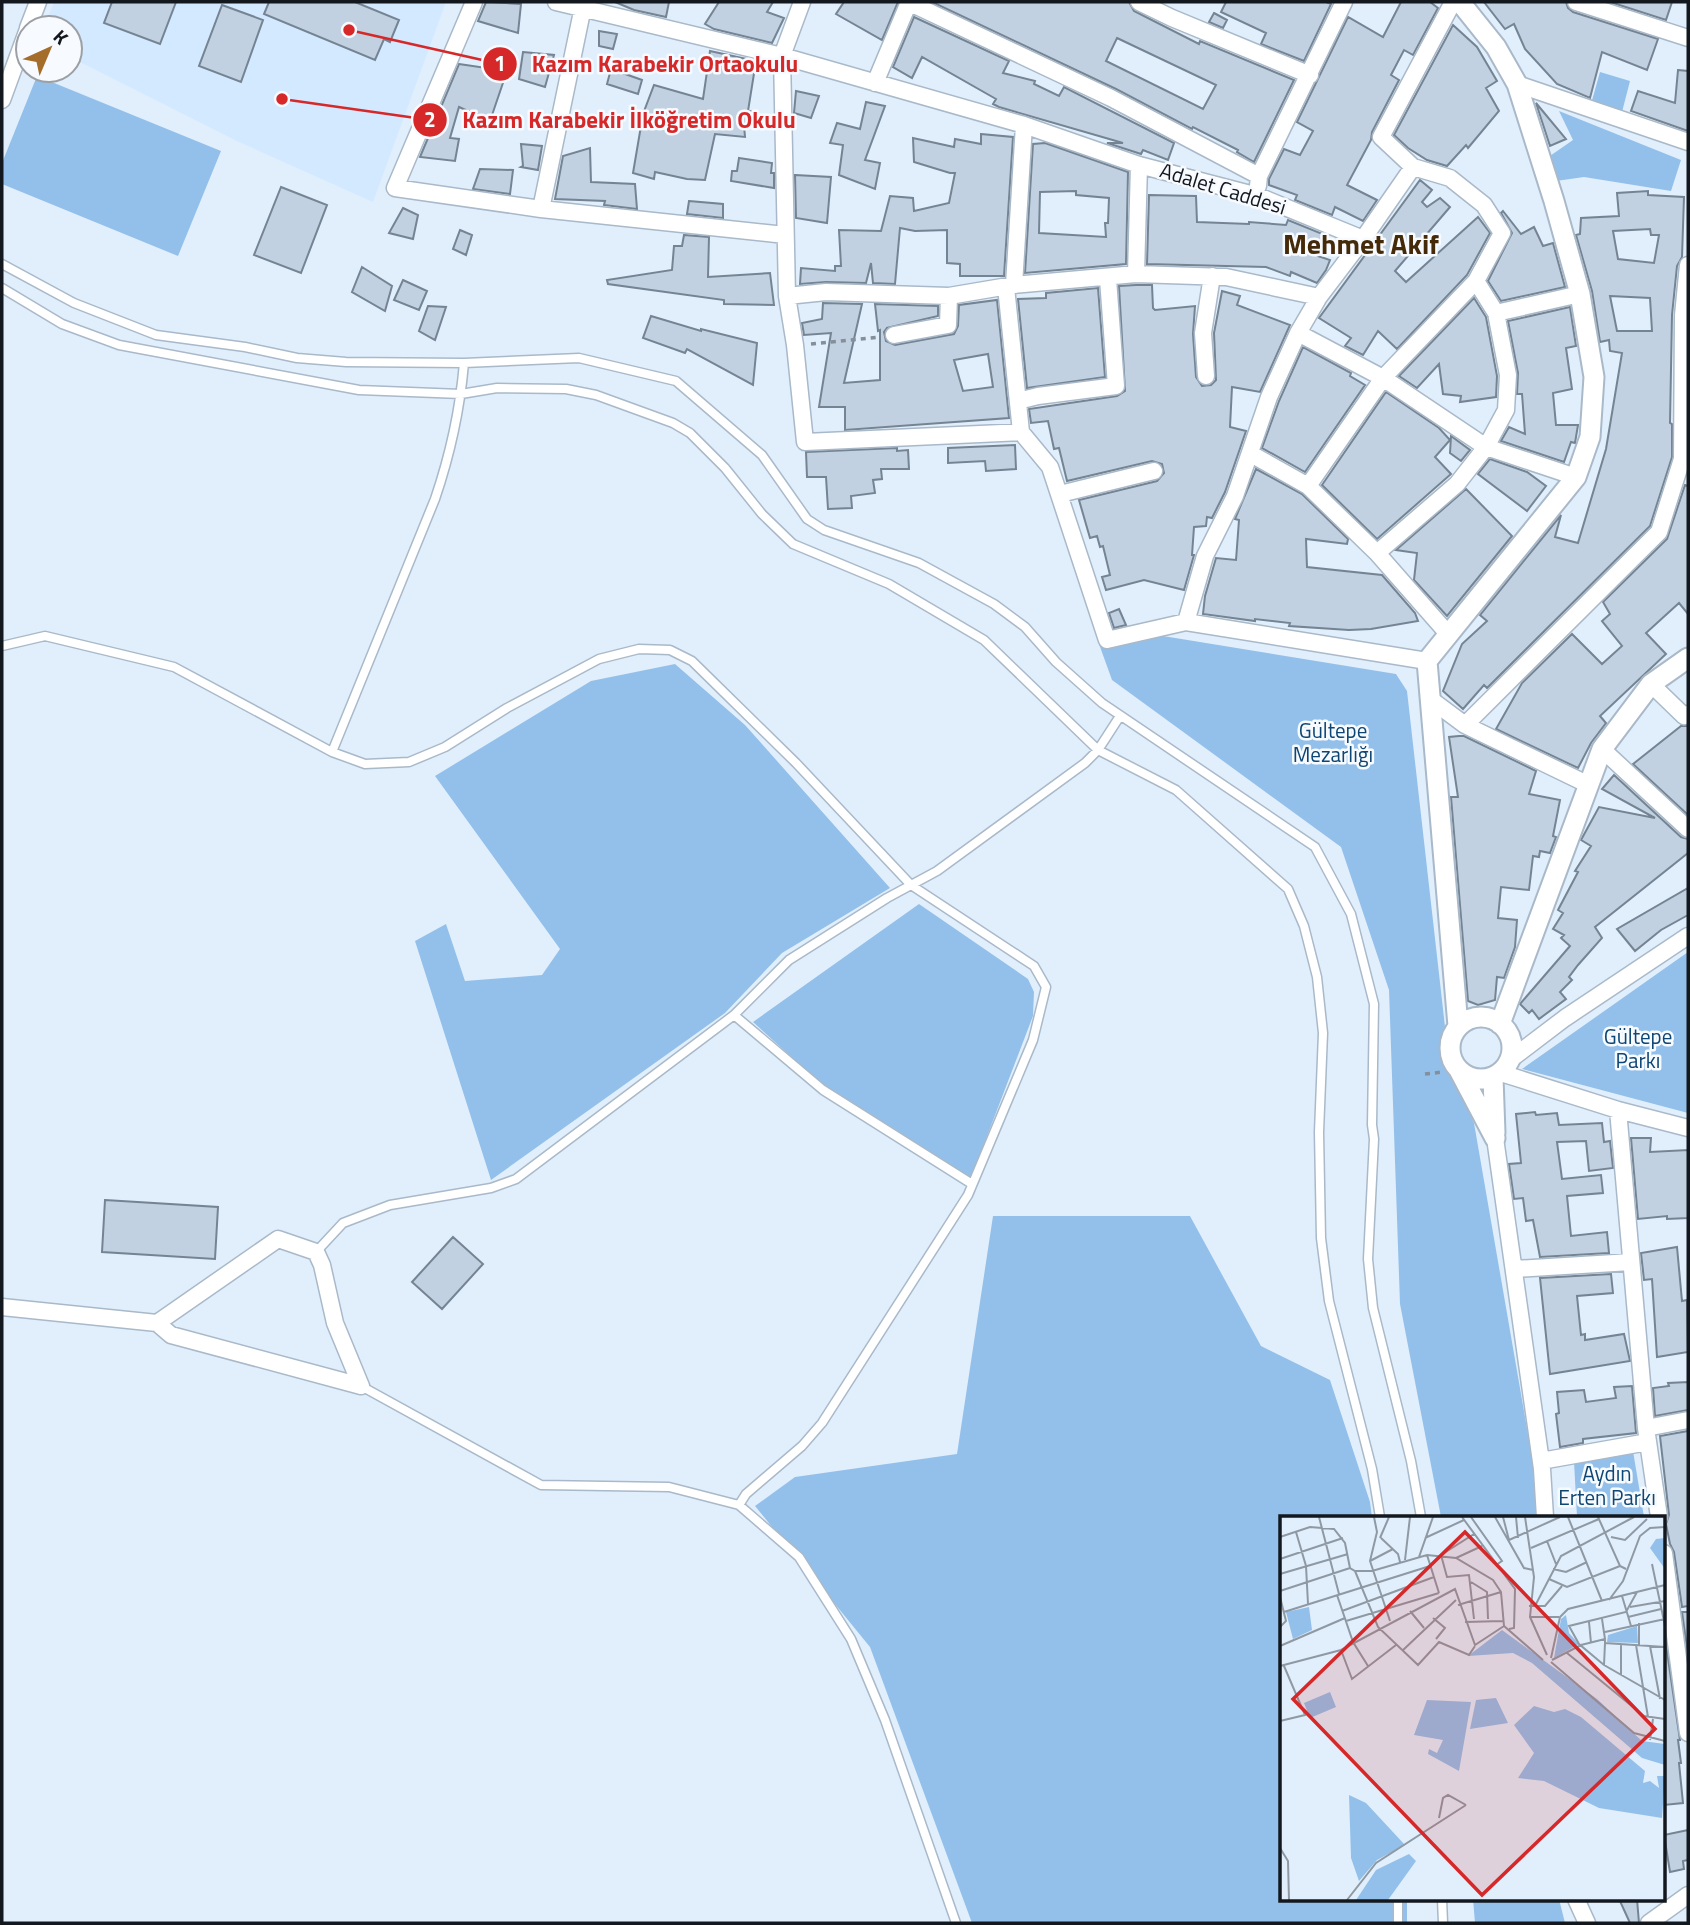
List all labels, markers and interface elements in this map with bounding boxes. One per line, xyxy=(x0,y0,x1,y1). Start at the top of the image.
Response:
north arrow xyxy=(14,14,84,84)
text: K xyxy=(47,22,75,51)
callout: Kazım Karabekir Ortaokulu xyxy=(482,42,812,86)
text: Kazım Karabekir Ortaokulu xyxy=(532,46,798,81)
text: 1 xyxy=(494,47,506,79)
callout: Kazım Karabekir İlköğretim Okulu xyxy=(413,98,809,142)
text: Kazım Karabekir İlköğretim Okulu xyxy=(462,102,796,137)
text: 2 xyxy=(424,103,436,135)
street label: Adalet Caddesi xyxy=(1156,154,1290,222)
district label: Mehmet Akif xyxy=(1283,222,1439,265)
park label: Gültepe Mezarlığı xyxy=(1293,714,1373,770)
park label: Gültepe Parkı xyxy=(1604,1020,1672,1076)
park label: Aydın Erten Parkı xyxy=(1558,1457,1656,1513)
inset map xyxy=(1280,1516,1666,1900)

